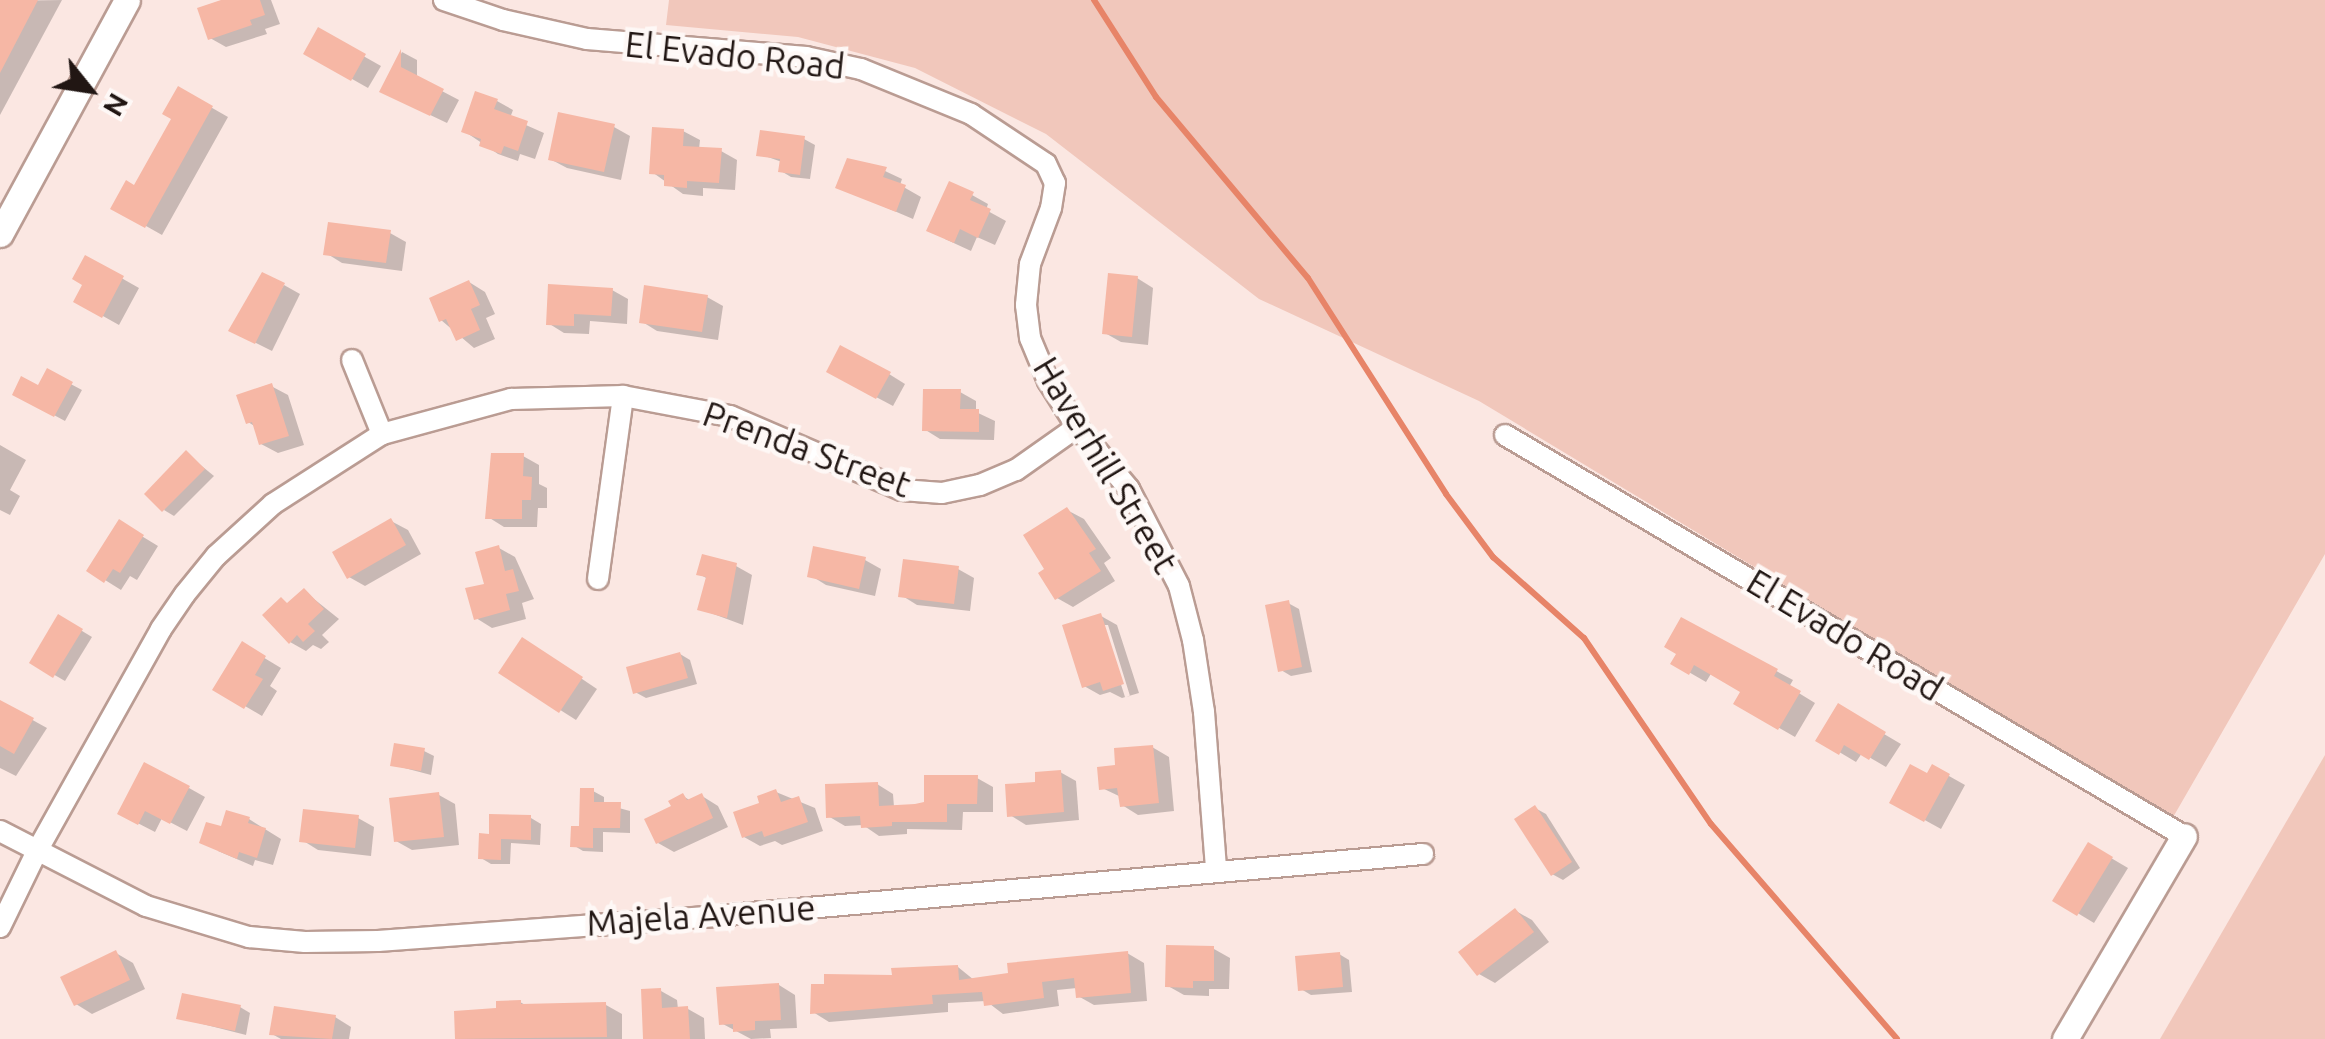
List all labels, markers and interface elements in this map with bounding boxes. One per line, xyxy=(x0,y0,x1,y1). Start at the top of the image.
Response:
street label: El Evado Road xyxy=(623,23,847,87)
north arrow xyxy=(40,40,140,140)
text: N xyxy=(98,88,135,122)
street label: Haverhill Street xyxy=(1025,349,1187,581)
street label: Prenda Street xyxy=(698,392,916,506)
street label: El Evado Road xyxy=(1740,560,1950,710)
street label: Majela Avenue xyxy=(585,886,817,944)

